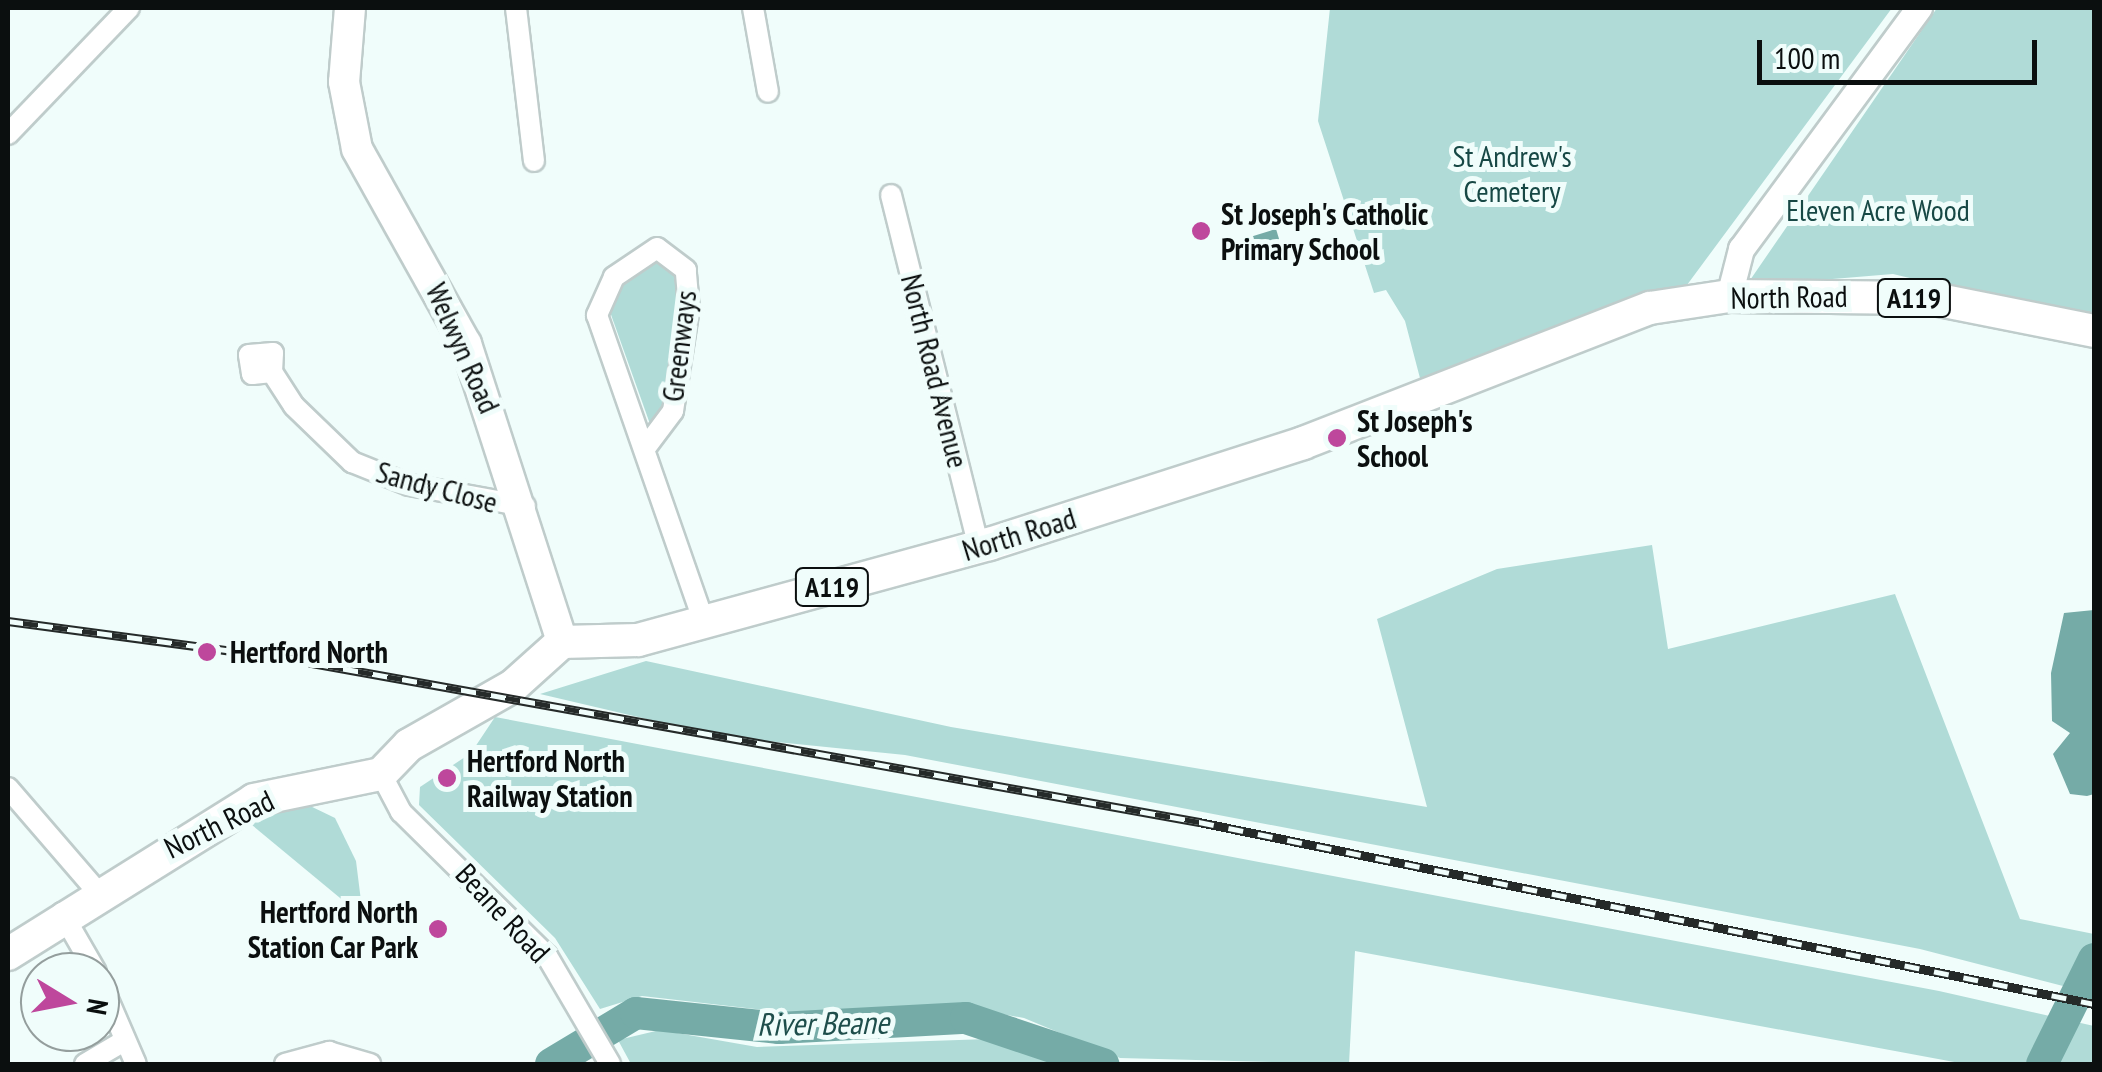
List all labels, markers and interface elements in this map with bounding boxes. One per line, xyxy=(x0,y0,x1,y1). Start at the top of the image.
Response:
scale bar xyxy=(1762,20,2042,82)
text: 100 m xyxy=(1774,38,1840,77)
park label: St Andrew's Cemetery xyxy=(1452,138,1572,208)
park label: Eleven Acre Wood xyxy=(1786,192,1970,228)
place label: St Joseph's Catholic Primary School xyxy=(1221,196,1429,266)
marker: St Joseph's Catholic Primary School xyxy=(1190,220,1212,242)
street label: North Road Avenue xyxy=(893,270,977,472)
road number: A119 xyxy=(1876,275,1952,321)
street label: Welwyn Road xyxy=(418,277,508,419)
street label: North Road xyxy=(1730,278,1848,316)
street label: Greenways xyxy=(654,288,704,404)
place label: St Joseph's School xyxy=(1357,403,1472,474)
marker: St Joseph's School xyxy=(1326,427,1348,449)
street label: Sandy Close xyxy=(372,453,502,521)
street label: North Road xyxy=(958,500,1080,568)
road number: A119 xyxy=(794,564,870,610)
place label: Hertford North xyxy=(230,634,388,670)
marker: Hertford North xyxy=(194,639,220,665)
place label: Hertford North Railway Station xyxy=(467,743,634,814)
marker: Hertford North Railway Station xyxy=(436,767,458,789)
street label: North Road xyxy=(159,782,279,866)
street label: Beane Road xyxy=(448,856,558,970)
place label: Hertford North Station Car Park xyxy=(247,894,418,964)
marker: Hertford North Station Car Park xyxy=(427,918,449,940)
north arrow xyxy=(20,952,120,1052)
text: N xyxy=(79,996,118,1018)
water label: River Beane xyxy=(757,1003,889,1043)

